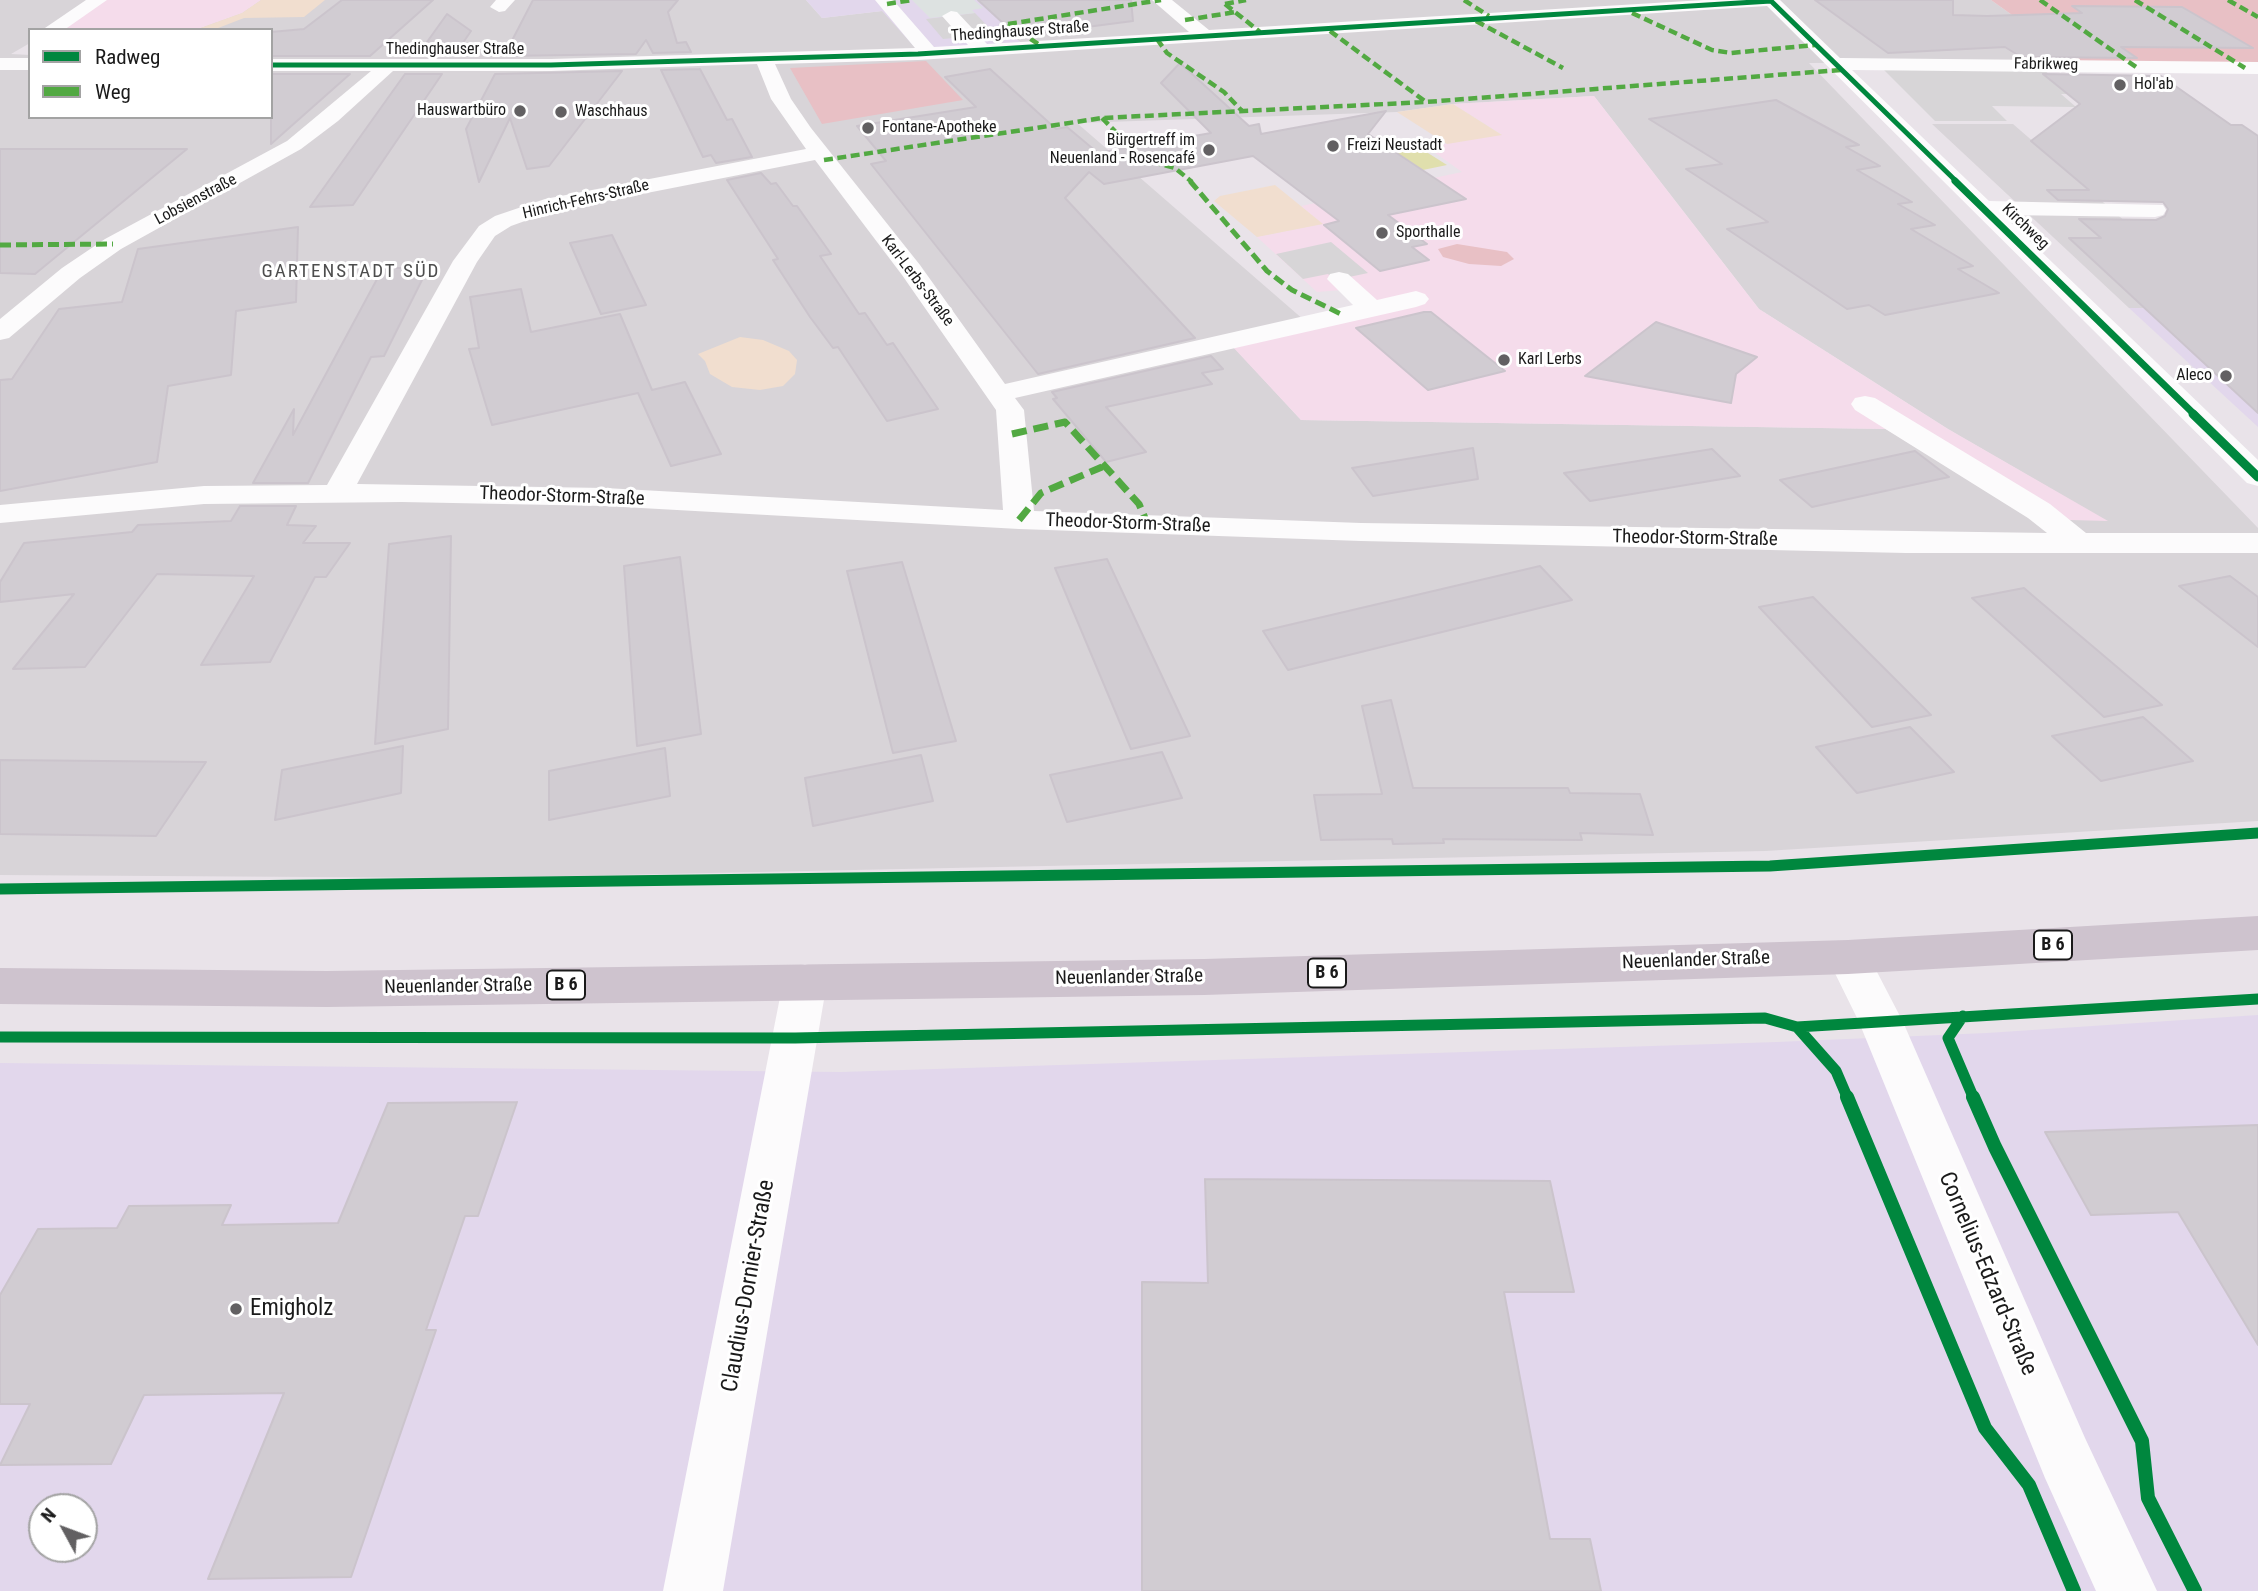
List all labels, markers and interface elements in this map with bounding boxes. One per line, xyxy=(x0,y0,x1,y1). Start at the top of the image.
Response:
street label: Thedinghauser Straße xyxy=(950,18,1090,46)
legend xyxy=(28,28,273,119)
street label: Thedinghauser Straße xyxy=(386,40,524,60)
text: Radweg xyxy=(95,45,160,69)
street label: Fabrikweg xyxy=(2014,55,2078,75)
place label: Hol'ab xyxy=(2134,75,2174,95)
marker: Hol'ab xyxy=(2112,77,2128,93)
text: Weg xyxy=(95,80,131,104)
place label: Hauswartbüro xyxy=(417,101,506,121)
place label: Waschhaus xyxy=(575,102,647,122)
marker: Hauswartbüro xyxy=(512,103,528,119)
marker: Waschhaus xyxy=(553,104,569,120)
place label: Fontane-Apotheke xyxy=(882,118,997,138)
marker: Fontane-Apotheke xyxy=(860,120,876,136)
place label: Bürgertreff im Neuenland - Rosencafé xyxy=(1050,131,1195,169)
place label: Freizi Neustadt xyxy=(1347,136,1442,156)
marker: Freizi Neustadt xyxy=(1325,138,1341,154)
marker: Bürgertreff im Neuenland - Rosencafé xyxy=(1201,142,1217,158)
street label: Lobsienstraße xyxy=(152,170,240,230)
street label: Hinrich-Fehrs-Straße xyxy=(521,176,651,224)
street label: Kirchweg xyxy=(1997,200,2053,254)
place label: Sporthalle xyxy=(1396,223,1460,243)
marker: Sporthalle xyxy=(1374,225,1390,241)
street label: Karl-Lerbs-Straße xyxy=(876,232,958,330)
district label: GARTENSTADT SÜD xyxy=(263,261,439,283)
place label: Karl Lerbs xyxy=(1518,350,1582,370)
marker: Karl Lerbs xyxy=(1496,352,1512,368)
place label: Aleco xyxy=(2176,366,2212,386)
marker: Aleco xyxy=(2218,368,2234,384)
street label: Theodor-Storm-Straße xyxy=(479,483,645,511)
street label: Theodor-Storm-Straße xyxy=(1045,510,1211,538)
street label: Theodor-Storm-Straße xyxy=(1612,526,1778,552)
road number: B 6 xyxy=(2034,930,2072,960)
street label: Neuenlander Straße xyxy=(1622,947,1770,975)
road number: B 6 xyxy=(1308,958,1346,988)
street label: Neuenlander Straße xyxy=(1055,965,1203,991)
road number: B 6 xyxy=(547,970,585,1000)
street label: Neuenlander Straße xyxy=(384,974,532,1000)
street label: Cornelius-Edzard-Straße xyxy=(1932,1168,2042,1380)
street label: Claudius-Dornier-Straße xyxy=(717,1178,781,1394)
place label: Emigholz xyxy=(250,1295,333,1323)
marker: Emigholz xyxy=(228,1301,244,1317)
north arrow xyxy=(28,1493,98,1563)
text: N xyxy=(36,1503,61,1527)

